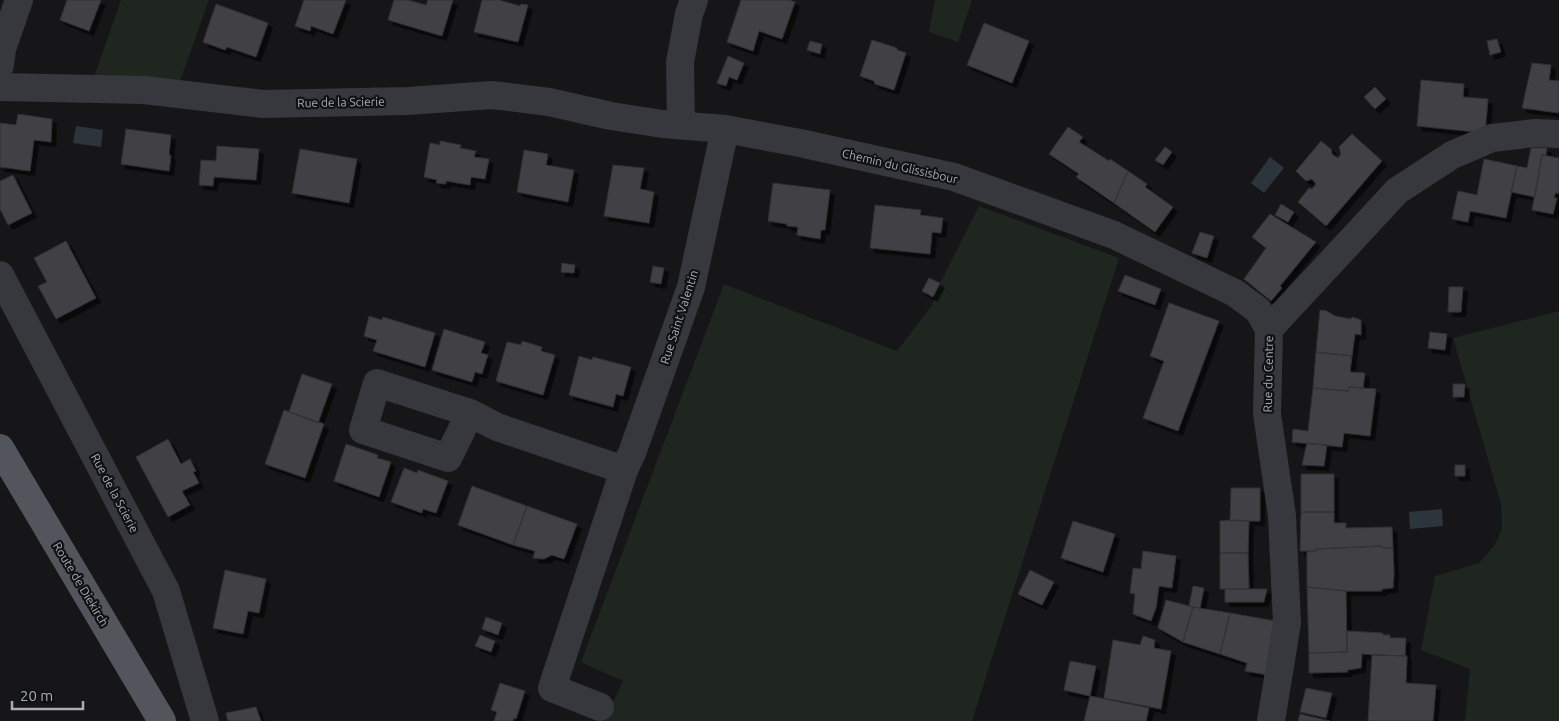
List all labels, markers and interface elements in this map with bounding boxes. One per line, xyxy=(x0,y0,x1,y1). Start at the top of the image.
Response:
street label: Rue de la Scierie xyxy=(297,95,385,109)
street label: Chemin du Glissisbour xyxy=(841,146,960,186)
street label: Rue Saint Valentin xyxy=(658,268,700,366)
street label: Rue du Centre xyxy=(1261,335,1275,413)
street label: Rue de la Scierie xyxy=(89,451,141,535)
street label: Route de Diekirch xyxy=(51,540,111,628)
scale bar xyxy=(12,678,84,710)
text: 20 m xyxy=(20,687,53,704)

